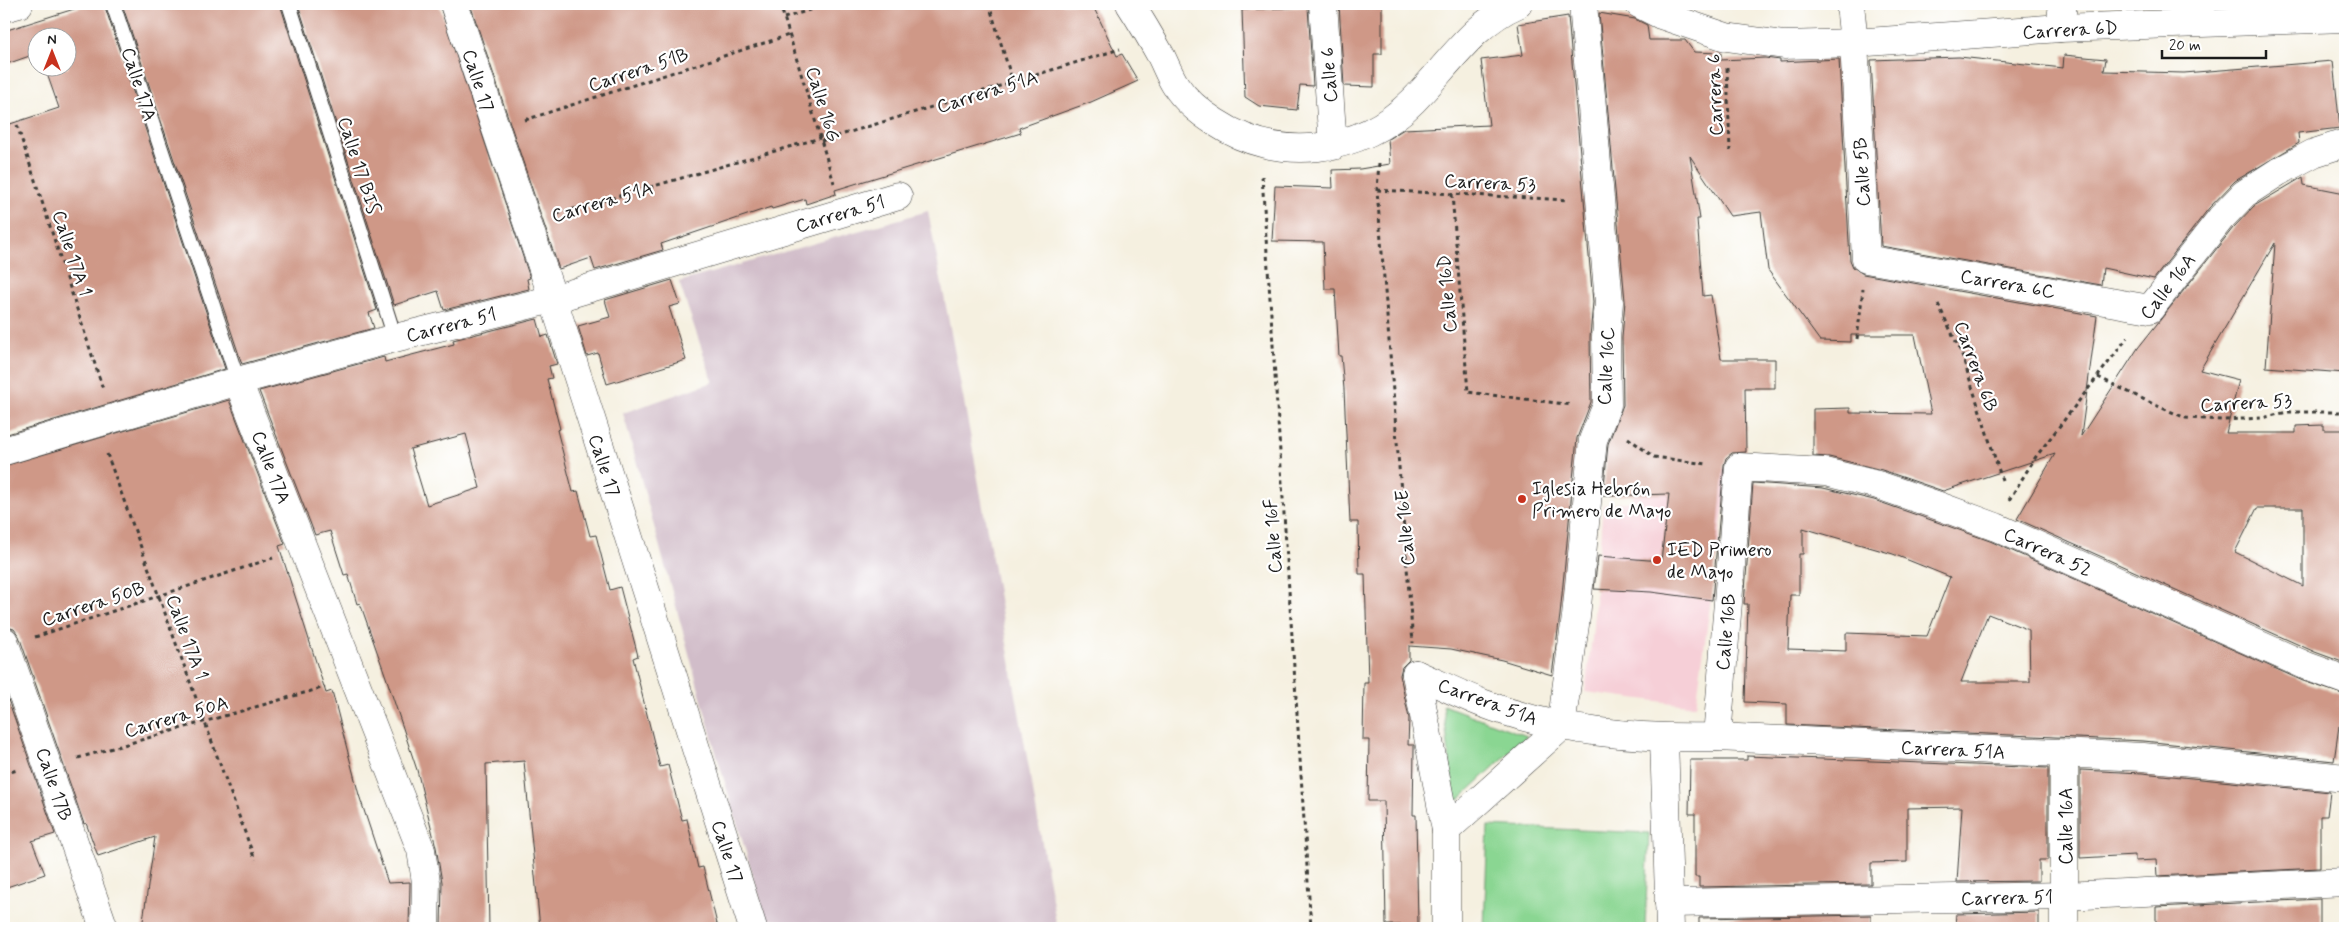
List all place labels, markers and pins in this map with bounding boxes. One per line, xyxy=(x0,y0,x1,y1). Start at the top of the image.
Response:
place label: Iglesia Hebrón Primero de Mayo xyxy=(1532,477,1671,524)
marker: Iglesia Hebrón Primero de Mayo xyxy=(1516,493,1528,505)
place label: IED Primero de Mayo xyxy=(1667,538,1772,585)
marker: IED Primero de Mayo xyxy=(1651,554,1663,566)

